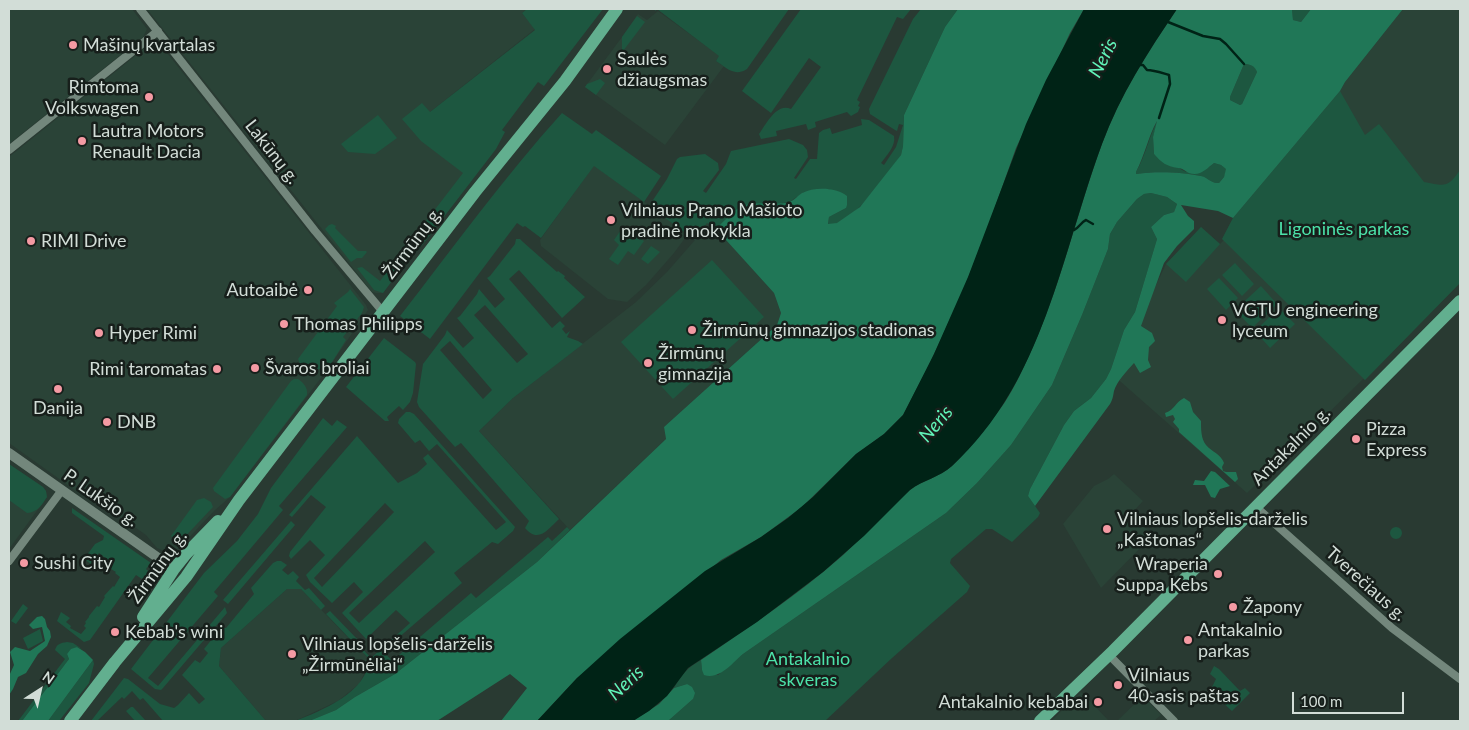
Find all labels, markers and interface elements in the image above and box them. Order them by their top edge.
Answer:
place label: Mašinų kvartalas [83,34,215,56]
water label: Neris [1084,35,1122,81]
marker: Mašinų kvartalas [67,39,79,51]
place label: Saulės džiaugsmas [617,48,707,90]
marker: Saulės džiaugsmas [601,63,613,75]
place label: Rimtoma Volkswagen [45,76,139,118]
marker: Rimtoma Volkswagen [143,91,155,103]
street label: Lakūnų g. [240,116,304,188]
place label: Lautra Motors Renault Dacia [92,120,204,162]
marker: Lautra Motors Renault Dacia [76,135,88,147]
place label: Vilniaus Prano Mašioto pradinė mokykla [621,199,803,242]
street label: Žirmūnų g. [379,203,447,283]
marker: Vilniaus Prano Mašioto pradinė mokykla [605,214,617,226]
park label: Ligoninės parkas [1279,218,1409,240]
place label: RIMI Drive [41,230,127,252]
marker: RIMI Drive [25,235,37,247]
place label: Autoaibė [227,279,298,301]
marker: Autoaibė [302,284,314,296]
place label: VGTU engineering lyceum [1232,299,1378,342]
place label: Thomas Philipps [294,313,423,335]
marker: VGTU engineering lyceum [1216,314,1228,326]
marker: Thomas Philipps [278,318,290,330]
place label: Žirmūnų gimnazijos stadionas [702,319,935,341]
place label: Hyper Rimi [109,322,197,344]
marker: Žirmūnų gimnazijos stadionas [686,324,698,336]
marker: Hyper Rimi [93,327,105,339]
place label: Žirmūnų gimnazija [658,342,731,384]
place label: Švaros broliai [265,357,369,379]
marker: Žirmūnų gimnazija [642,357,654,369]
place label: Rimi taromatas [89,358,207,380]
marker: Švaros broliai [249,362,261,374]
marker: Rimi taromatas [211,363,223,375]
marker: Danija [52,383,64,395]
place label: Danija [33,397,83,419]
water label: Neris [914,401,958,447]
street label: Antakalnio g. [1247,402,1335,490]
place label: DNB [117,411,156,433]
marker: DNB [101,416,113,428]
place label: Pizza Express [1366,418,1427,460]
marker: Pizza Express [1350,433,1362,445]
street label: P. Lukšio g. [59,464,143,532]
place label: Vilniaus lopšelis-darželis „Kaštonas“ [1117,508,1308,550]
marker: Vilniaus lopšelis-darželis „Kaštonas“ [1101,523,1113,535]
street label: Žirmūnų g. [124,526,192,608]
street label: Tverečiaus g. [1321,542,1411,626]
place label: Sushi City [34,552,112,574]
place label: Wraperia Suppa Kebs [1116,553,1208,596]
marker: Sushi City [18,557,30,569]
marker: Wraperia Suppa Kebs [1212,568,1224,580]
place label: Žapony [1243,596,1302,618]
marker: Žapony [1227,601,1239,613]
place label: Antakalnio parkas [1198,619,1282,662]
place label: Kebab's wini [125,621,223,643]
marker: Kebab's wini [109,626,121,638]
place label: Vilniaus lopšelis-darželis „Žirmūnėliai“ [302,633,493,676]
marker: Antakalnio parkas [1182,634,1194,646]
marker: Vilniaus lopšelis-darželis „Žirmūnėliai“ [286,648,298,660]
park label: Antakalnio skveras [766,648,850,691]
water label: Neris [603,661,649,705]
place label: Vilniaus 40-asis paštas [1128,664,1239,706]
north arrow [15,665,65,715]
text: N [40,667,58,687]
marker: Vilniaus 40-asis paštas [1112,679,1124,691]
scale bar [1294,682,1406,714]
place label: Antakalnio kebabai [939,691,1088,713]
text: 100 m [1300,692,1342,710]
marker: Antakalnio kebabai [1092,696,1104,708]

